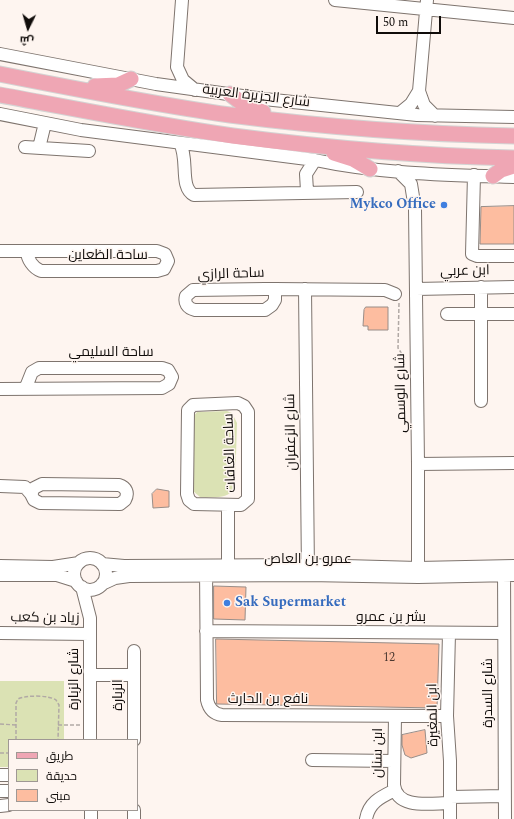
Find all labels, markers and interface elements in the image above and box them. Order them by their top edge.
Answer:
north arrow [8,8,48,48]
scale bar [378,8,443,34]
text: 50 m [383,13,408,32]
text: ش [19,31,35,50]
street label: شارع الجزيرة العربية [201,82,311,112]
place label: Mykco Office [350,197,436,213]
marker: Mykco Office [439,200,449,210]
street label: ساحة الظعاين [68,248,148,264]
street label: ابن عربي [440,263,490,281]
street label: ساحة الرازي [197,265,265,285]
street label: ساحة السليمي [69,345,153,361]
street label: شارع الوسمي [393,353,411,433]
street label: شارع الزعفران [283,393,301,471]
street label: ساحة الغافات [221,413,241,493]
street label: عمرو بن العاص [264,552,352,568]
place label: Sak Supermarket [235,595,346,611]
marker: Sak Supermarket [222,598,232,608]
street label: زياد بن كعب [10,610,80,628]
street label: بشر بن عمرو [356,610,426,626]
street label: شارع الزبارة [67,648,83,710]
house number: 12 [383,652,395,666]
street label: شارع السدرة [481,658,497,728]
street label: الزبارة [111,679,127,711]
street label: ابن المغيرة [425,683,443,747]
street label: نافع بن الحارث [228,692,308,708]
street label: ابن سنان [370,728,388,778]
legend [8,739,138,811]
text: طريق [46,747,73,766]
text: حديقة [46,767,77,786]
text: مبنى [46,787,71,806]

